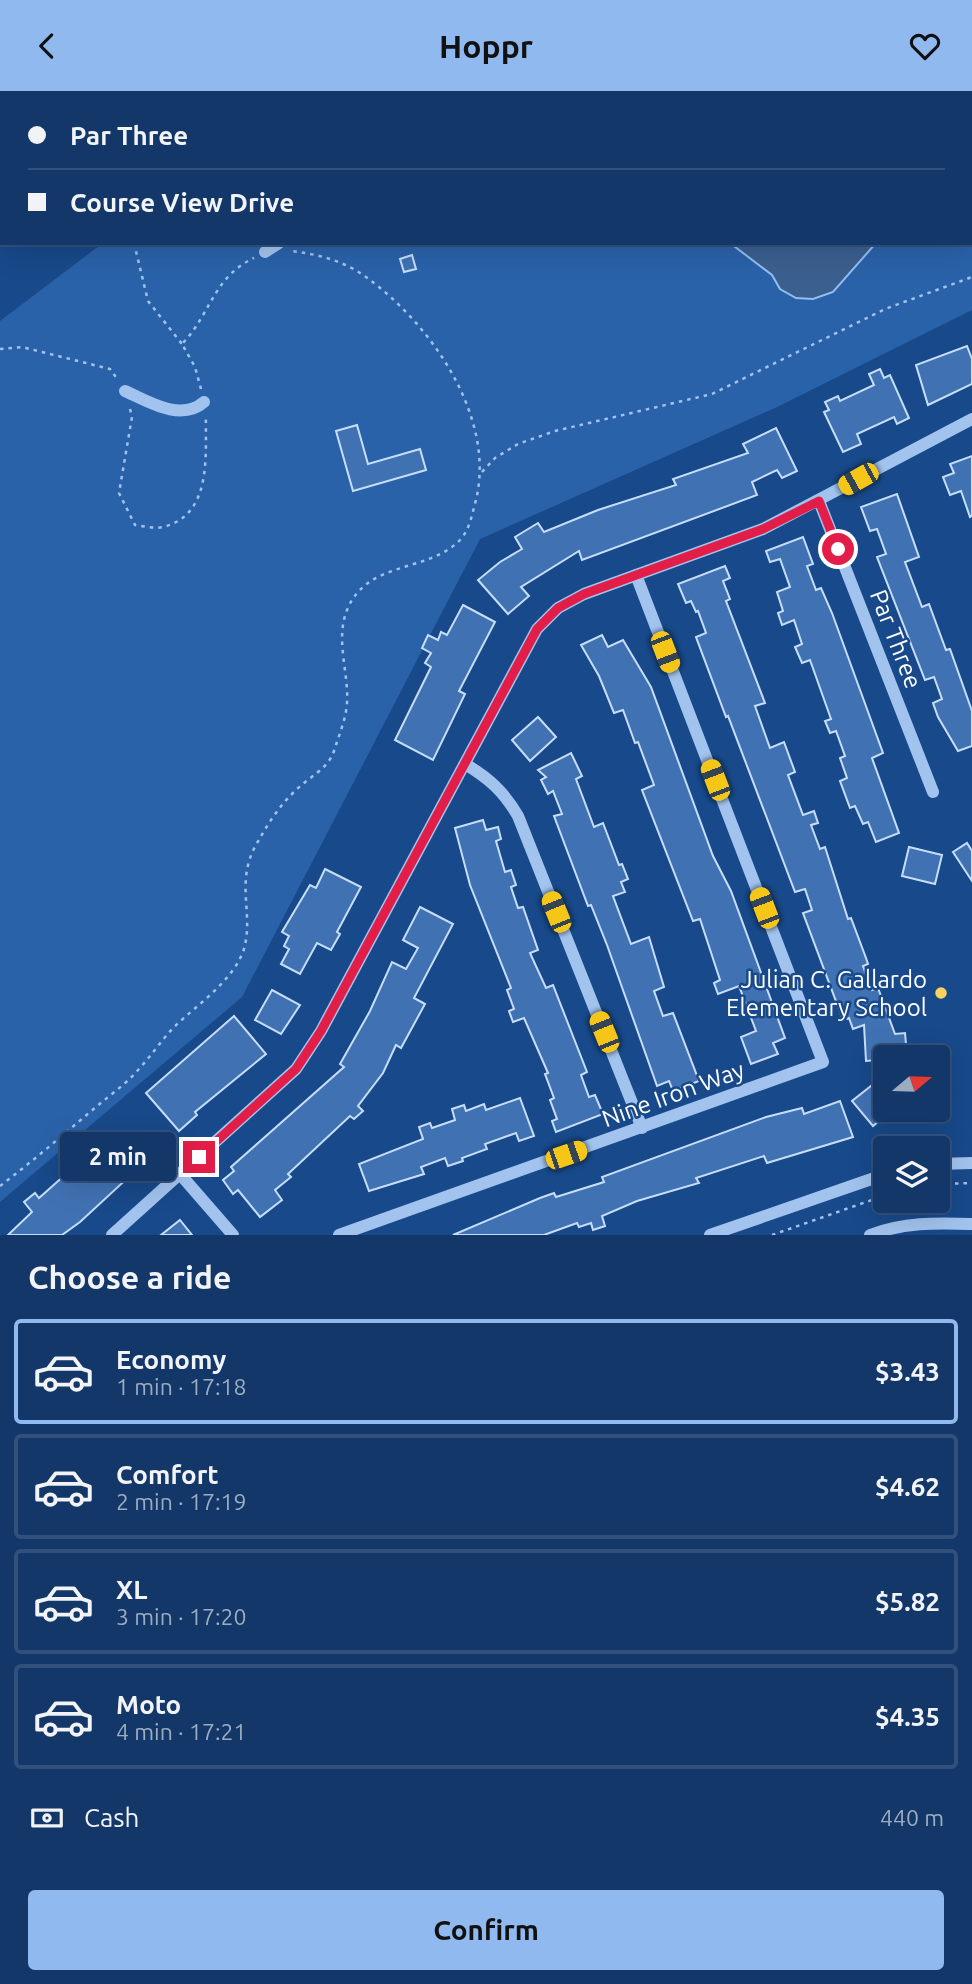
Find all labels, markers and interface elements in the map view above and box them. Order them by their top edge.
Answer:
icon: back [28,27,66,65]
icon: heart [906,27,944,65]
text: Hoppr [439,28,533,64]
text: Par Three [70,121,188,150]
text: Course View Drive [70,188,294,217]
car [835,460,882,498]
route start [822,533,854,565]
street label: Par Three [865,586,927,692]
car [648,629,683,675]
car [698,757,733,803]
car [747,885,782,931]
car [539,889,574,935]
place label: Julian C. Gallardo Elementary School [726,966,927,1021]
marker: Julian C. Gallardo Elementary School [933,985,949,1001]
car [587,1009,622,1055]
north arrow [873,1045,950,1122]
map controls [873,1045,950,1213]
street label: Nine Iron Way [598,1056,748,1132]
callout: 2 min [59,1133,174,1181]
button: layers [873,1136,950,1213]
car [543,1138,590,1172]
route end [183,1141,215,1173]
text: 2 min [89,1144,147,1169]
text: Choose a ride [28,1259,231,1295]
icon: car [32,1340,95,1403]
text: Economy [116,1345,226,1374]
text: $3.43 [875,1357,940,1386]
text: 1 min · 17:18 [116,1374,247,1399]
icon: car [32,1455,95,1518]
text: Comfort [116,1460,219,1489]
text: $4.62 [875,1472,940,1501]
text: 2 min · 17:19 [116,1489,247,1514]
icon: car [32,1570,95,1633]
text: XL [116,1575,147,1604]
text: $5.82 [875,1587,940,1616]
text: 3 min · 17:20 [116,1604,247,1629]
icon: car [32,1685,95,1748]
text: Moto [116,1690,181,1719]
text: $4.35 [875,1702,940,1731]
text: 4 min · 17:21 [116,1719,247,1744]
icon: cash [28,1799,66,1837]
text: Cash [84,1803,139,1832]
text: 440 m [880,1805,944,1830]
button: Confirm [28,1890,944,1970]

